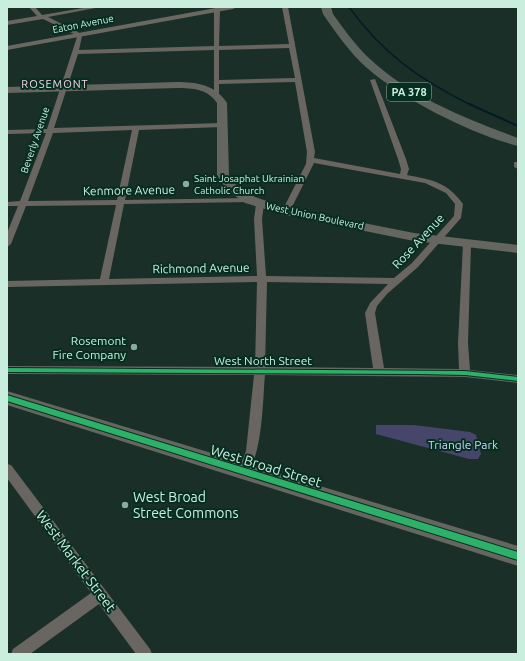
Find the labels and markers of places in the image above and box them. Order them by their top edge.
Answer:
place label: Saint Josaphat Ukrainian Catholic Church [194,173,304,196]
marker: Saint Josaphat Ukrainian Catholic Church [181,179,191,189]
place label: Rosemont Fire Company [52,334,126,361]
marker: Rosemont Fire Company [129,342,139,352]
place label: West Broad Street Commons [133,489,238,521]
marker: West Broad Street Commons [120,500,130,510]

